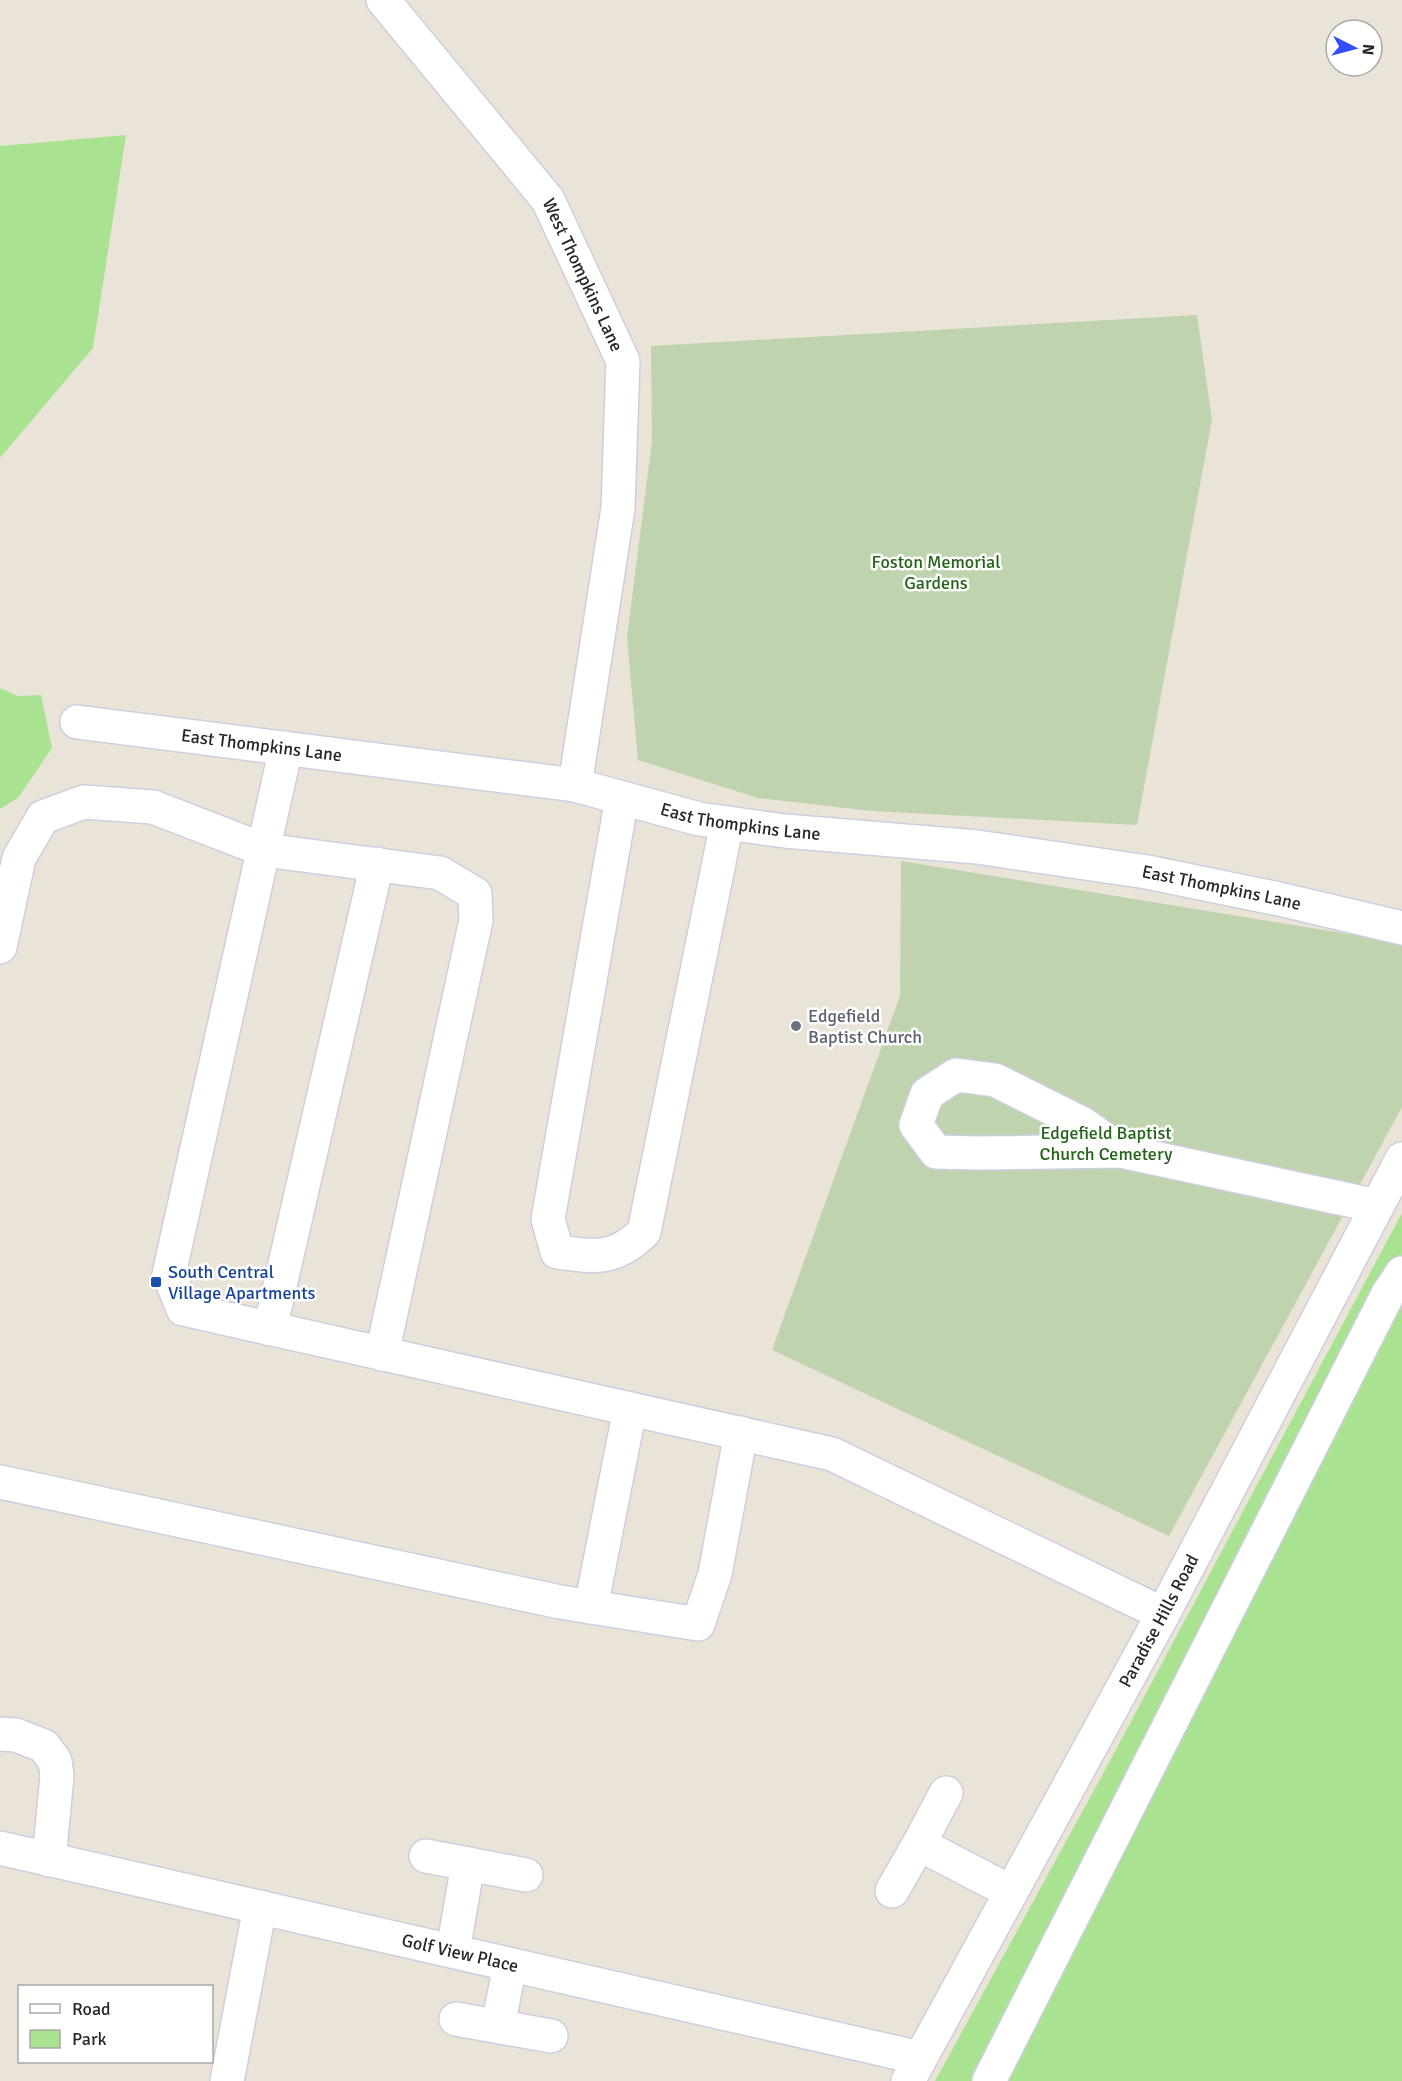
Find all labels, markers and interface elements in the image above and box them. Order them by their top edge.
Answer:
north arrow [1324,18,1384,78]
text: N [1357,43,1378,56]
street label: West Thompkins Lane [538,195,628,355]
park label: Foston Memorial Gardens [872,551,1000,594]
street label: East Thompkins Lane [180,724,343,766]
street label: East Thompkins Lane [658,798,821,845]
street label: East Thompkins Lane [1140,860,1303,915]
place label: Edgefield Baptist Church [808,1005,922,1048]
marker: Edgefield Baptist Church [789,1019,803,1033]
park label: Edgefield Baptist Church Cemetery [1040,1122,1173,1165]
place label: South Central Village Apartments [168,1261,316,1304]
marker: South Central Village Apartments [149,1275,163,1289]
street label: Paradise Hills Road [1114,1551,1203,1691]
street label: Golf View Place [400,1929,521,1977]
legend [18,1985,213,2063]
text: Road [72,1998,111,2020]
text: Park [72,2028,107,2050]

